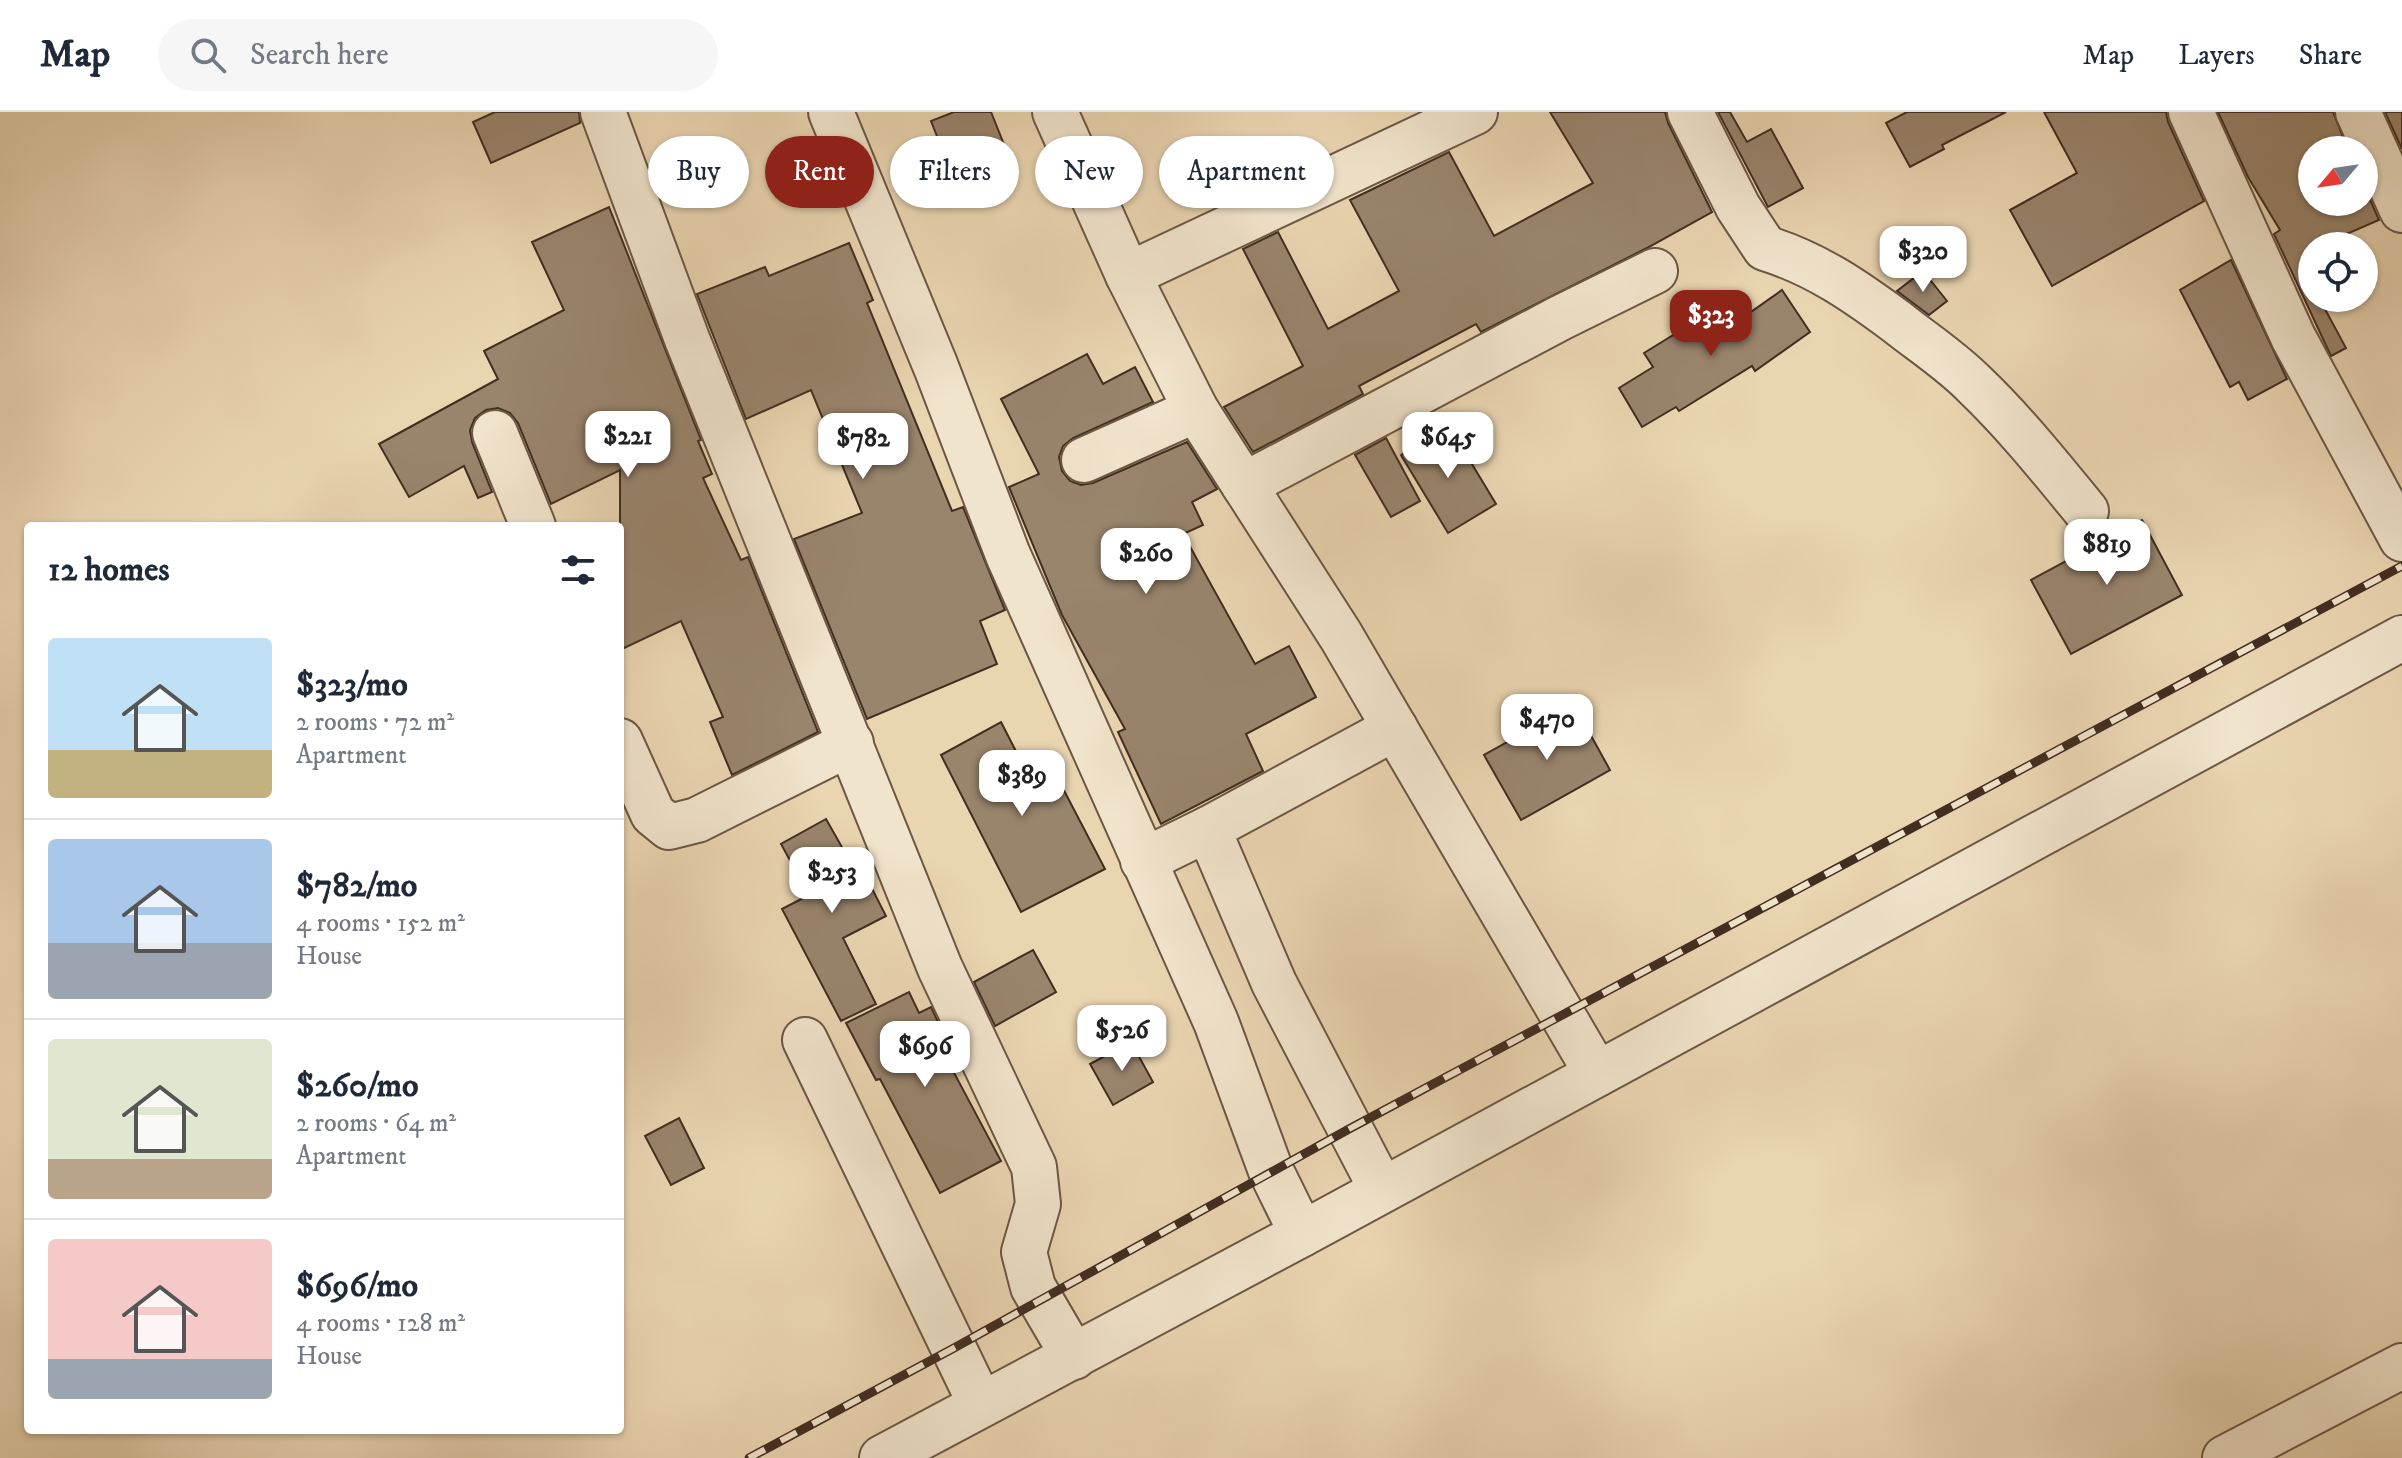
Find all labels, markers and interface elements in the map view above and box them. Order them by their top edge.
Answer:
search box [158,19,718,91]
text: Map [40,31,110,79]
icon: search [186,33,230,77]
text: Search here [250,37,389,74]
text: Map [2083,38,2134,73]
text: Layers [2178,38,2255,73]
text: Share [2299,38,2362,73]
chip: Buy [648,136,749,208]
chip: Rent [765,136,874,208]
chip: Filters [890,136,1019,208]
chip: New [1035,136,1143,208]
chip: Apartment [1159,136,1334,208]
north arrow [2298,136,2378,216]
map controls [2298,136,2378,312]
pin: $320 [1876,226,1970,294]
button: locate [2298,232,2378,312]
text: $320 [1898,235,1948,268]
pin: $323 [1664,290,1758,358]
text: $323 [1688,299,1734,332]
pin: $221 [581,411,675,479]
pin: $645 [1401,412,1495,480]
pin: $782 [816,413,910,481]
text: $221 [603,420,653,453]
text: $645 [1420,421,1476,454]
text: $782 [836,422,890,455]
pin: $819 [2060,519,2154,587]
pin: $260 [1099,528,1193,596]
text: $819 [2082,528,2132,561]
text: $260 [1119,537,1173,570]
icon: filters [556,548,600,592]
text: 12 homes [48,549,170,591]
text: $323/mo [296,664,408,706]
icon: home [112,670,208,766]
pin: $470 [1500,694,1594,762]
text: $470 [1519,703,1575,736]
text: 2 rooms · 72 m² [296,706,454,739]
text: Apartment [296,739,407,772]
pin: $389 [975,750,1069,818]
text: $389 [997,759,1047,792]
pin: $253 [785,847,879,915]
text: $253 [807,856,857,889]
text: $782/mo [296,865,417,907]
icon: home [112,871,208,967]
text: 4 rooms · 152 m² [296,907,465,940]
text: House [296,940,362,973]
pin: $526 [1075,1005,1169,1073]
text: $526 [1095,1014,1149,1047]
pin: $696 [878,1021,972,1089]
text: $696 [898,1030,952,1063]
text: $260/mo [296,1065,418,1107]
icon: home [112,1071,208,1167]
text: 2 rooms · 64 m² [296,1107,456,1140]
text: Apartment [296,1140,407,1173]
text: $696/mo [296,1265,418,1307]
icon: home [112,1271,208,1367]
text: 4 rooms · 128 m² [296,1307,465,1340]
text: House [296,1340,362,1373]

